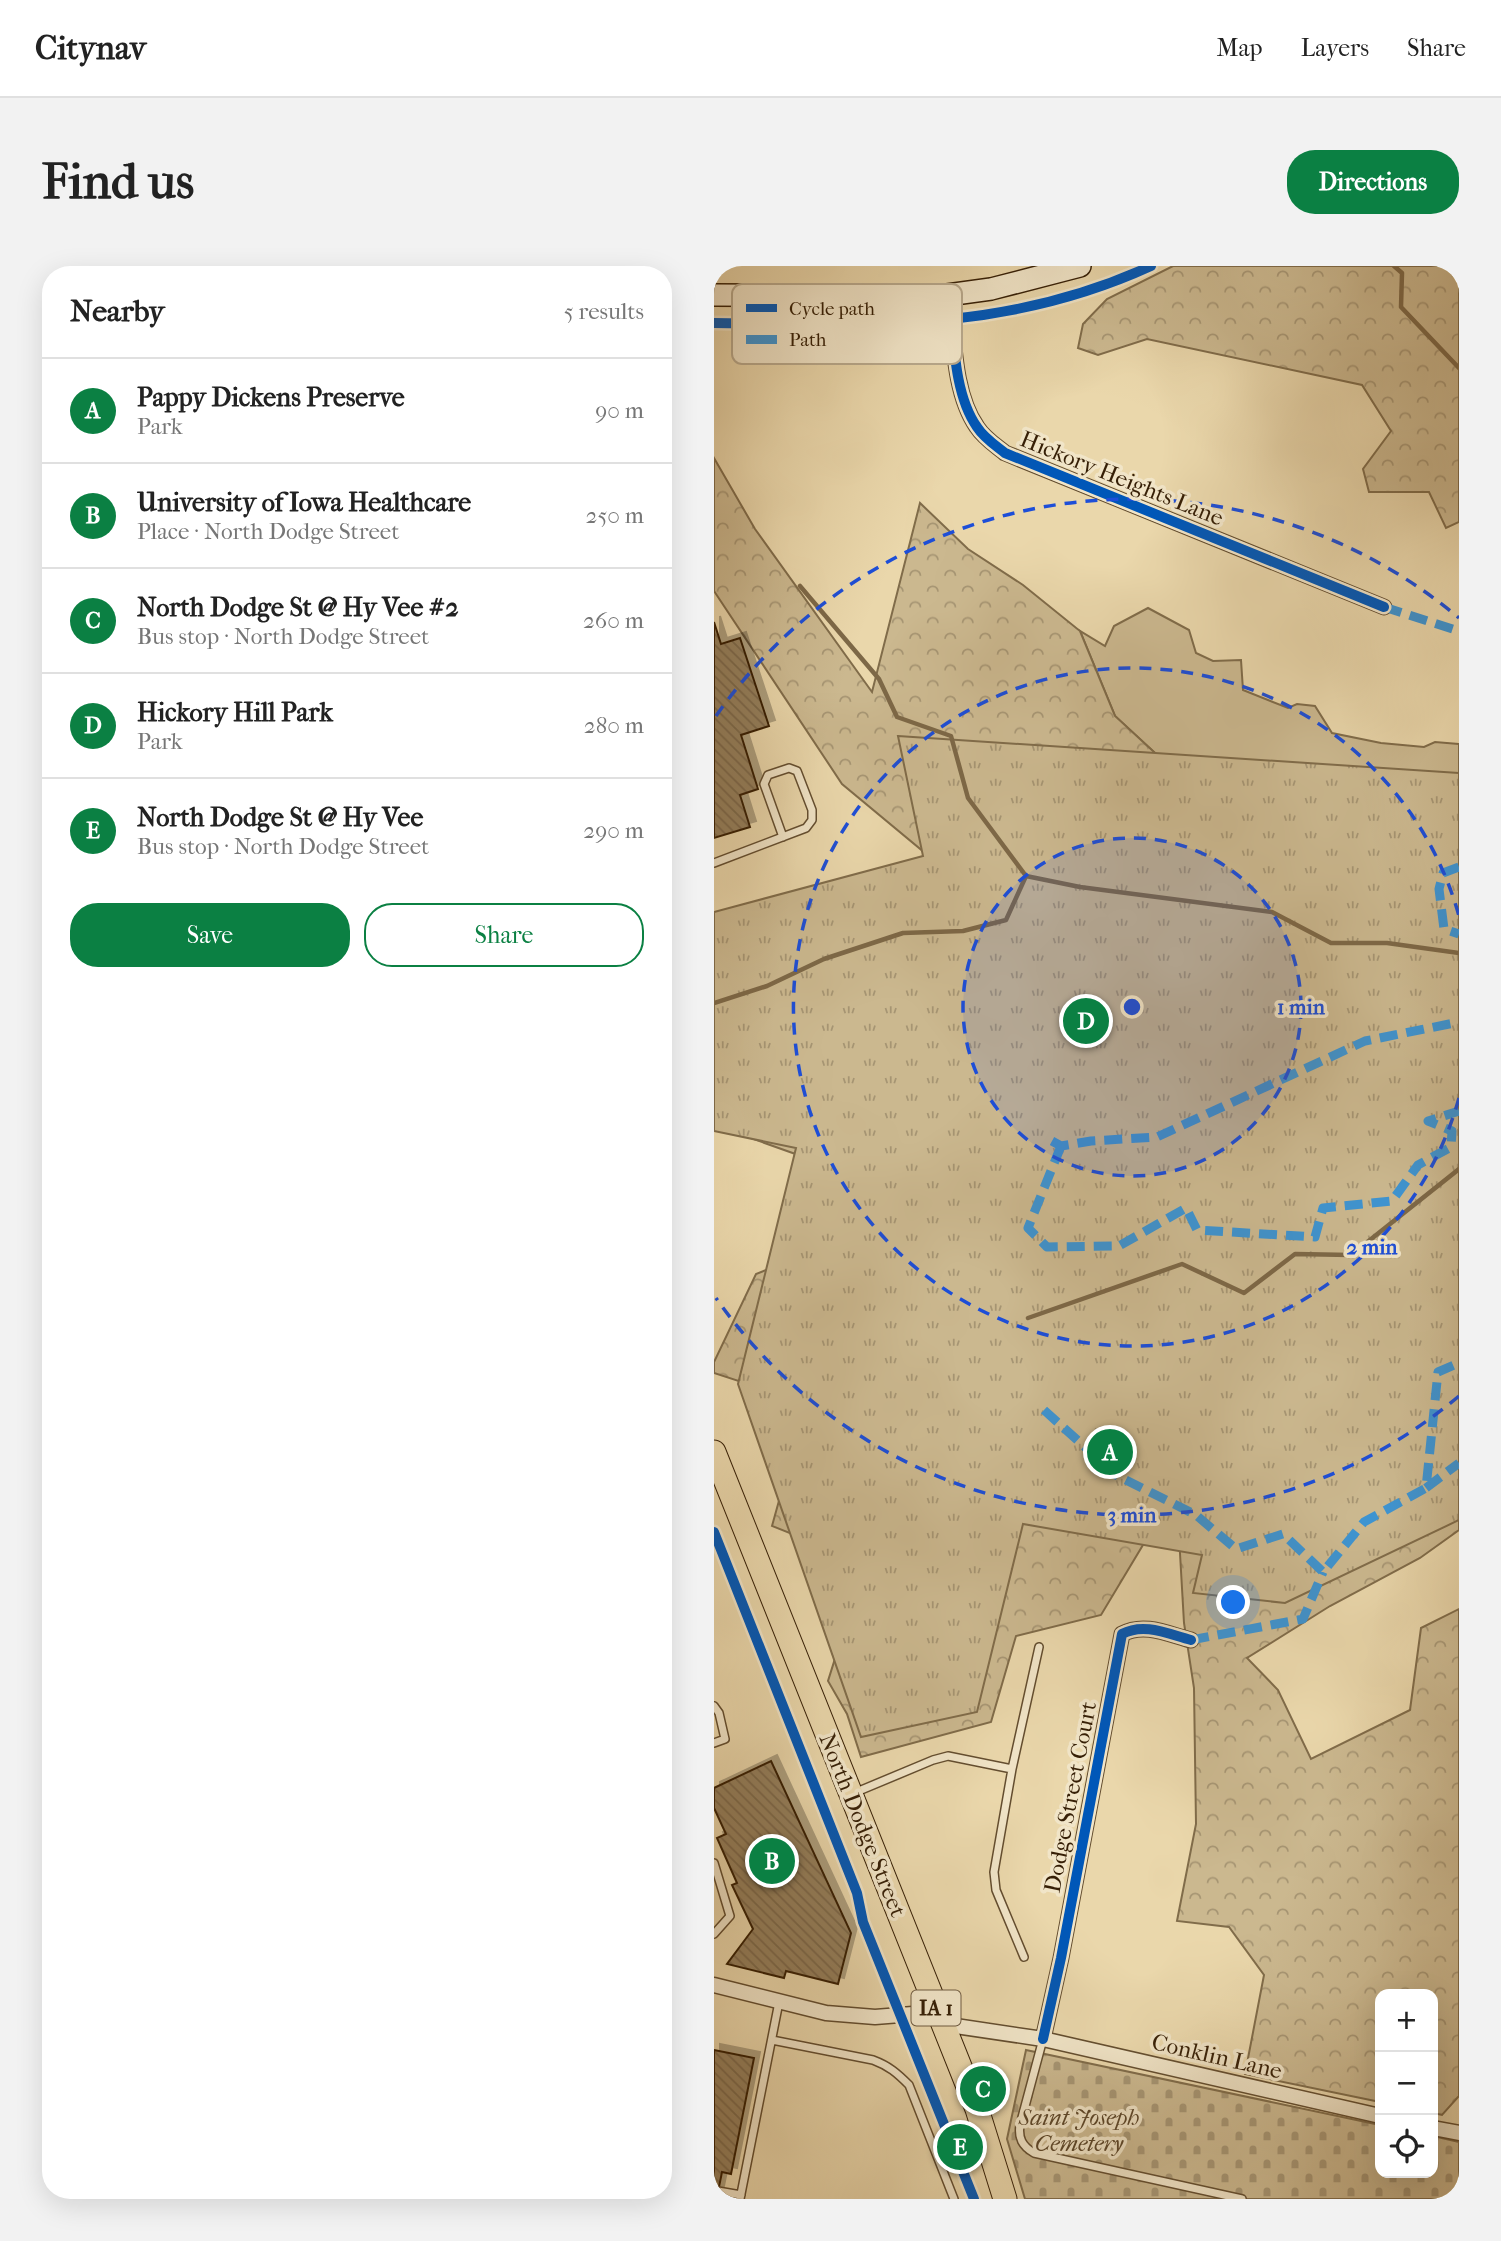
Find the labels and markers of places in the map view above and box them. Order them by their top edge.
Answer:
pin: D [1063,995,1109,1047]
centre of rings [1120,995,1144,1019]
pin: A [1087,1426,1133,1478]
pin: B [749,1835,795,1887]
pin: C [960,2063,1006,2115]
pin: E [937,2121,983,2173]

